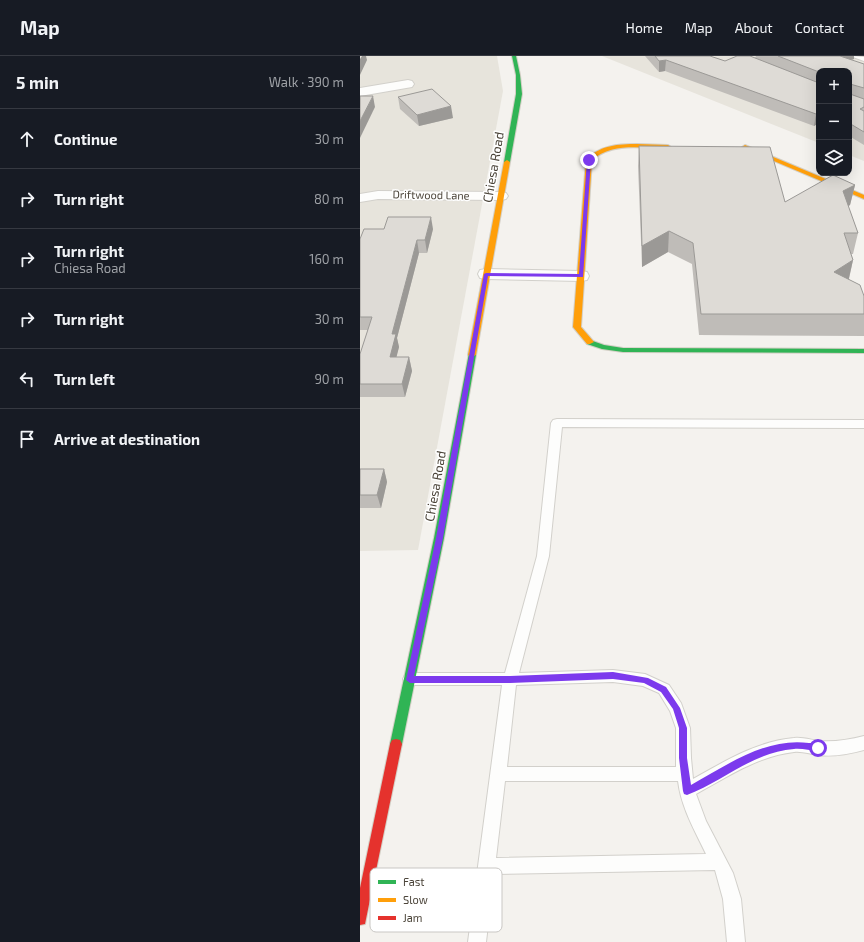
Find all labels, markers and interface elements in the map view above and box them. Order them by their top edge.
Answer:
text: Map [20,16,60,39]
text: Home [626,19,663,36]
text: Map [685,19,713,36]
text: About [735,19,773,36]
text: Contact [795,19,844,36]
map controls [816,68,852,176]
button: + [816,68,852,104]
text: 5 min [16,72,59,92]
text: Walk · 390 m [269,74,344,90]
button: − [816,104,852,140]
icon: ahead [16,128,38,150]
text: Continue [54,130,117,148]
street label: Chiesa Road [479,130,507,204]
text: 30 m [315,131,344,147]
button: layers [816,140,852,176]
route end [580,151,598,169]
street label: Driftwood Lane [392,187,470,202]
icon: right [16,188,38,210]
text: Turn right [54,190,124,208]
text: 80 m [314,191,344,207]
text: Turn right [54,242,124,260]
icon: right [16,248,38,270]
text: 160 m [309,251,344,267]
text: Chiesa Road [54,260,126,276]
icon: right [16,308,38,330]
text: Turn right [54,310,124,328]
text: 30 m [315,311,344,327]
icon: left [16,368,38,390]
text: Turn left [54,370,115,388]
text: 90 m [314,371,344,387]
icon: arrive [16,428,38,450]
text: Arrive at destination [54,430,200,448]
street label: Chiesa Road [421,449,449,523]
route start [809,739,827,757]
legend [370,868,502,932]
text: Fast [403,875,425,888]
text: Slow [403,893,428,906]
text: Jam [403,911,422,924]

